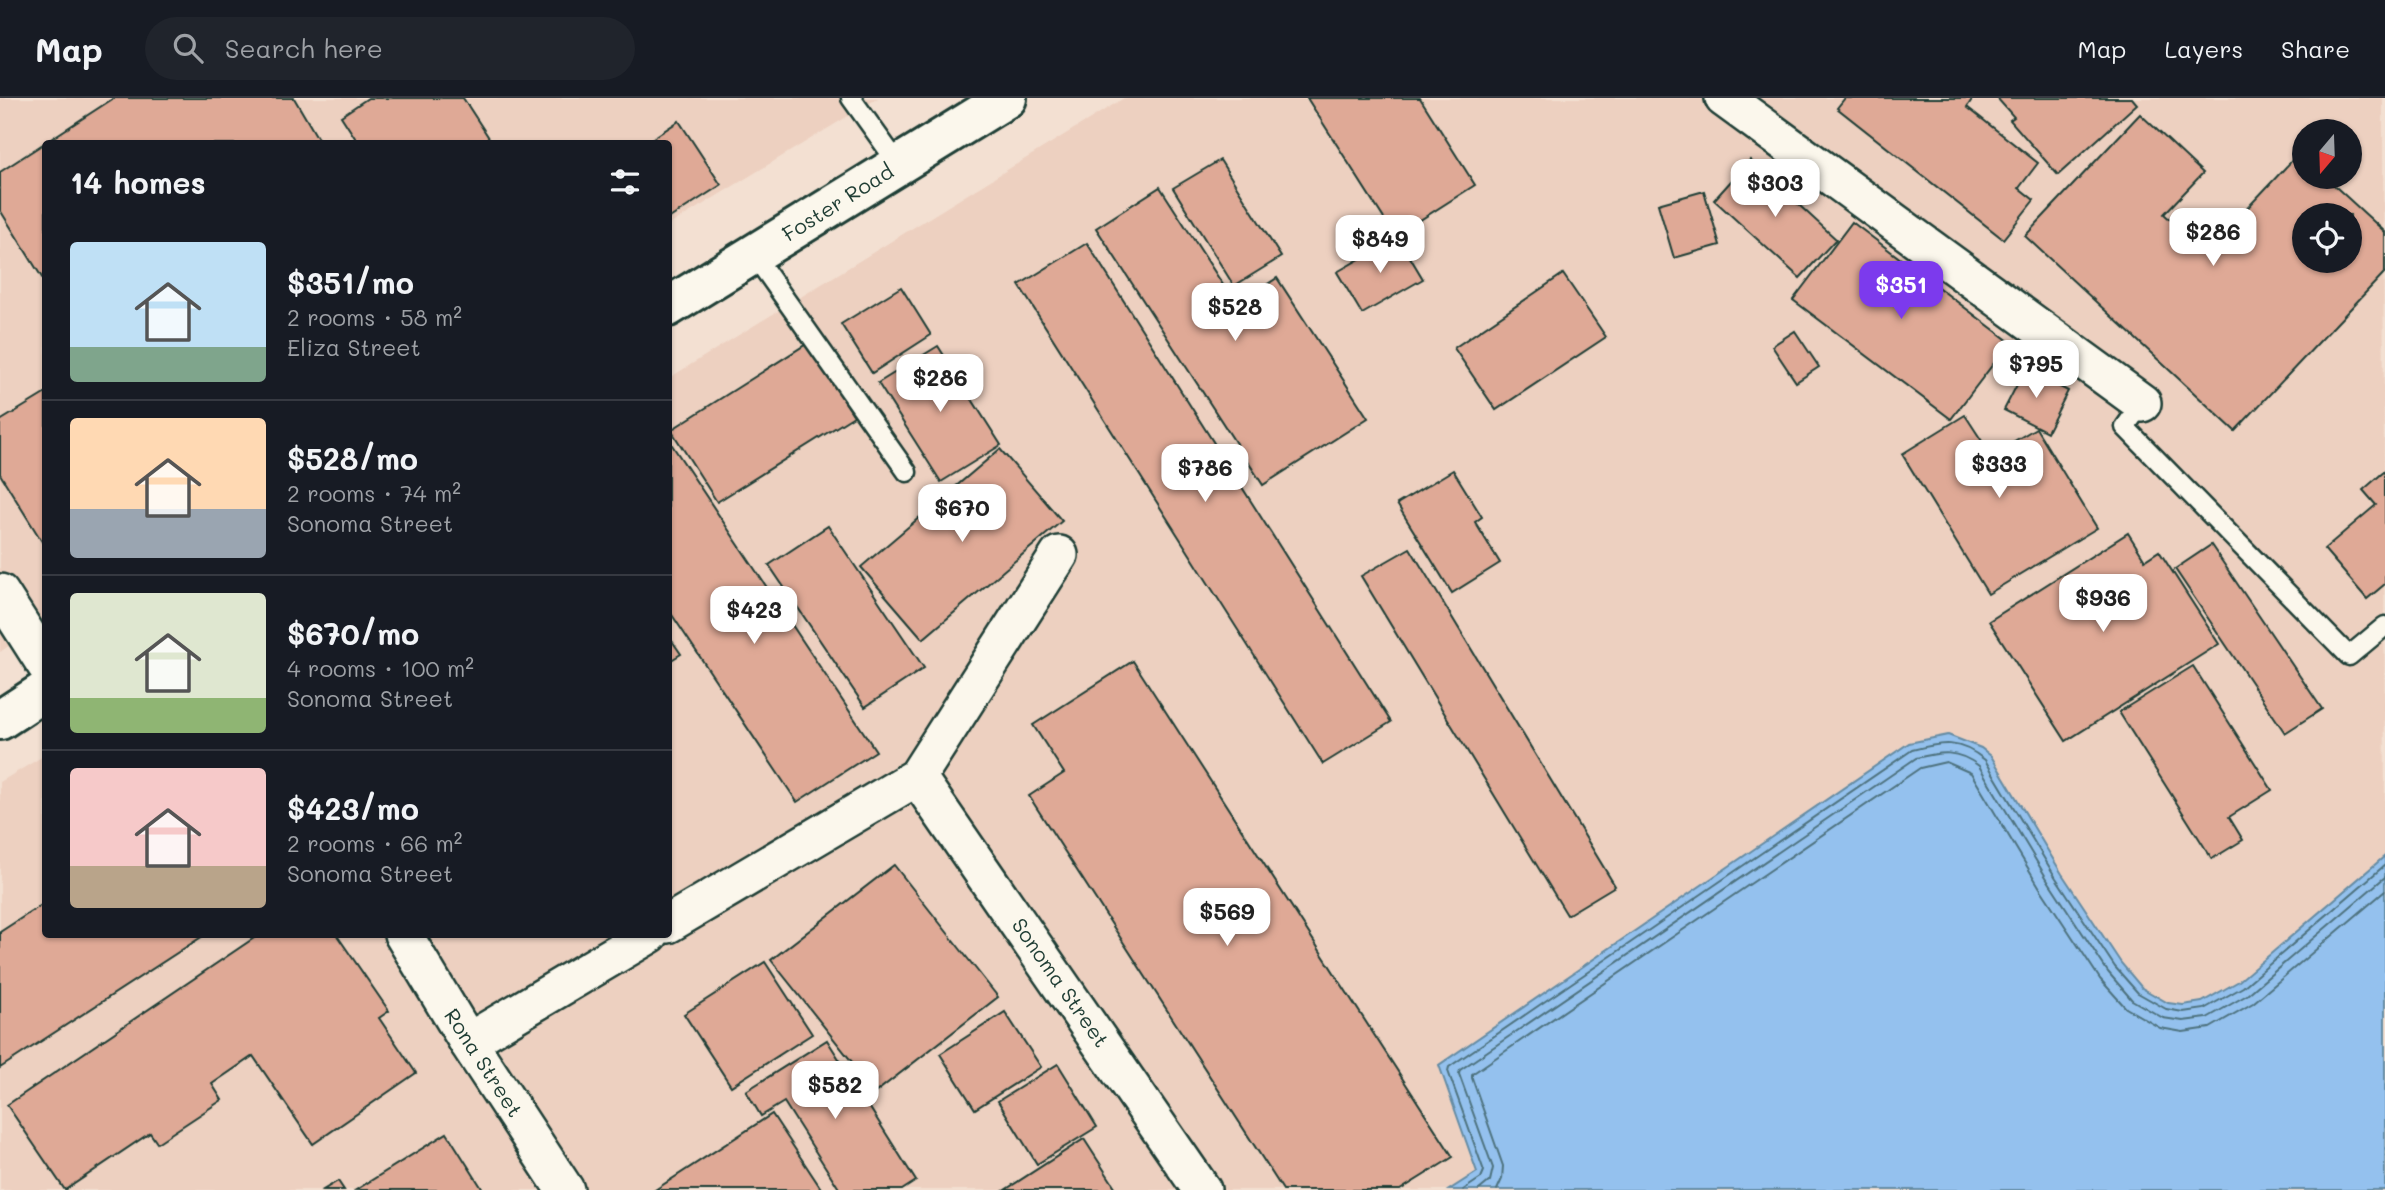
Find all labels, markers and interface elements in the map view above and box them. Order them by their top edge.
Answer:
search box [145,17,635,80]
text: Map [35,27,103,70]
icon: search [169,29,207,67]
text: Search here [225,31,383,65]
text: Map [2078,33,2126,64]
text: Layers [2164,33,2243,64]
text: Share [2281,33,2350,64]
north arrow [2292,119,2362,189]
map controls [2292,119,2362,273]
street label: Foster Road [777,157,898,247]
pin: $303 [1734,159,1816,219]
text: 14 homes [70,162,206,202]
icon: filters [606,163,644,201]
text: $303 [1747,167,1803,197]
button: locate [2292,203,2362,273]
pin: $286 [2172,208,2254,268]
pin: $849 [1339,216,1421,275]
text: $286 [2185,216,2241,246]
text: $849 [1352,223,1408,253]
text: $351/mo [287,262,414,302]
pin: $351 [1860,262,1942,321]
text: $351 [1875,269,1927,299]
icon: home [126,270,210,354]
pin: $528 [1194,284,1276,343]
text: $528 [1208,291,1262,321]
text: 2 rooms · 58 m² [287,302,462,332]
text: Eliza Street [287,332,421,362]
pin: $795 [1995,341,2077,400]
text: $795 [2009,348,2063,378]
pin: $286 [899,354,981,414]
text: $286 [912,362,968,392]
text: $528/mo [287,438,418,478]
pin: $333 [1958,440,2040,500]
pin: $786 [1164,444,1246,504]
icon: home [126,446,210,530]
text: $333 [1971,448,2027,478]
text: $786 [1177,452,1233,482]
text: 2 rooms · 74 m² [287,478,461,508]
pin: $670 [921,484,1003,544]
text: $670 [934,492,990,522]
text: Sonoma Street [287,508,453,538]
pin: $936 [2062,574,2144,634]
text: $936 [2075,582,2131,612]
pin: $423 [713,587,795,646]
text: $423 [726,594,782,624]
text: $670/mo [287,613,419,653]
icon: home [126,621,210,705]
text: 4 rooms · 100 m² [287,653,474,683]
text: Sonoma Street [287,683,453,713]
text: $423/mo [287,788,419,828]
icon: home [126,796,210,880]
text: 2 rooms · 66 m² [287,828,462,858]
text: Sonoma Street [287,858,453,888]
pin: $569 [1186,888,1268,948]
text: $569 [1199,896,1255,926]
street label: Sonoma Street [1007,912,1116,1052]
street label: Rona Street [439,1003,529,1122]
pin: $582 [794,1062,876,1121]
text: $582 [808,1069,862,1099]

